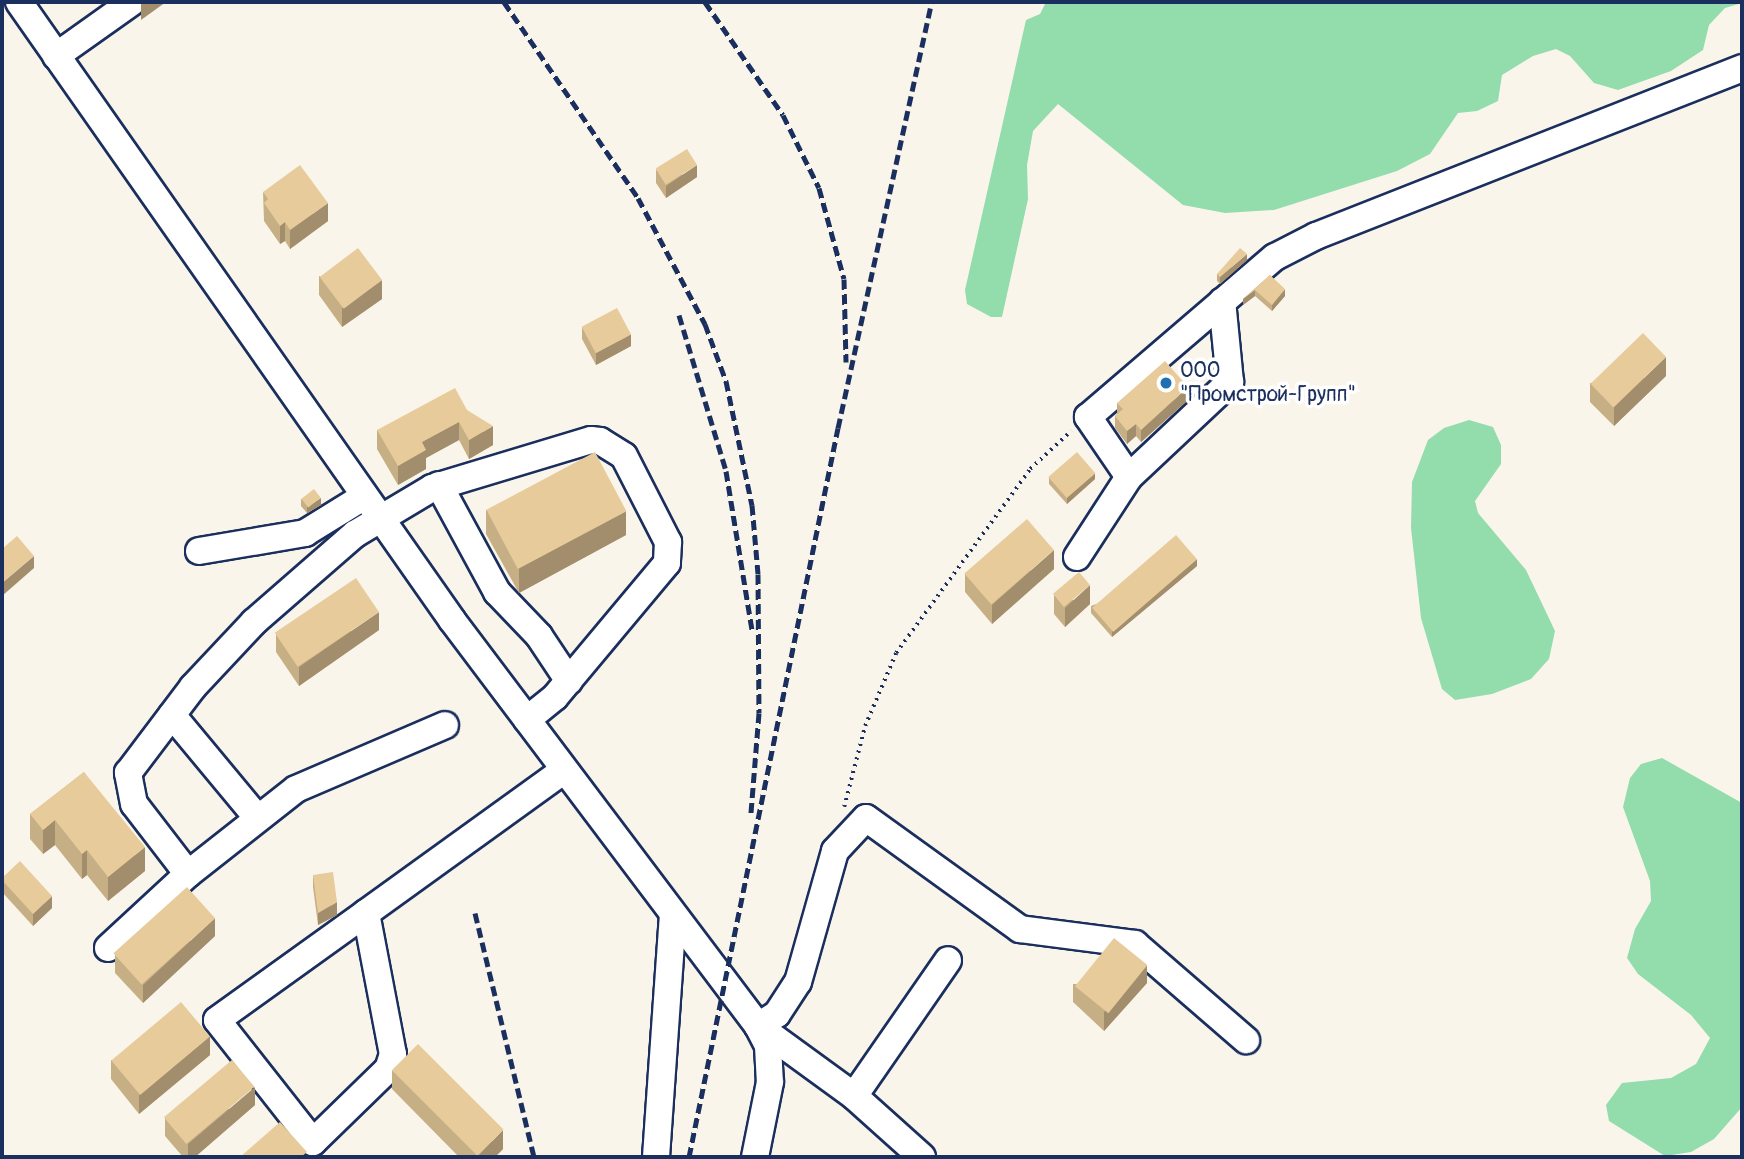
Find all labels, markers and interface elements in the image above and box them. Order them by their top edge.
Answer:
place label: ООО "Промстрой-Групп" [1180,358,1356,408]
marker: ООО "Промстрой-Групп" [1158,375,1174,391]

